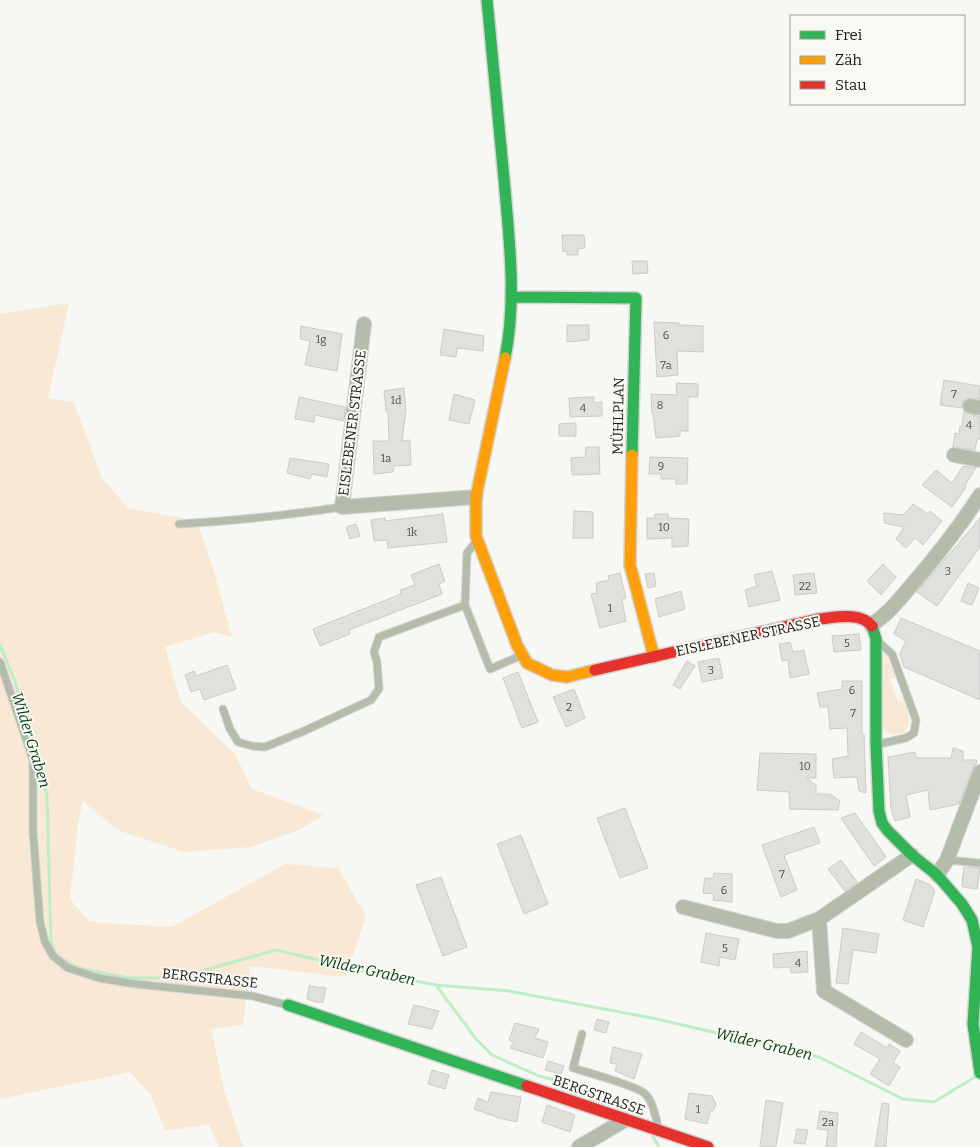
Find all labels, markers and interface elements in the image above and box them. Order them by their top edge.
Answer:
legend [790,15,965,105]
text: Frei [835,26,863,44]
text: Zäh [835,51,862,69]
text: Stau [835,76,867,94]
house number: 6 [663,329,669,342]
house number: 1g [316,333,326,346]
street label: EISLEBENER STRASSE [335,349,370,497]
house number: 7a [660,359,672,372]
street label: MÜHLPLAN [609,377,628,455]
house number: 7 [951,388,957,401]
house number: 1d [391,394,402,407]
house number: 8 [657,399,663,412]
house number: 4 [580,402,587,415]
house number: 4 [966,419,973,432]
house number: 1a [381,452,391,465]
house number: 9 [658,460,664,473]
house number: 10 [658,521,670,534]
house number: 1k [407,526,418,539]
house number: 3 [945,565,951,578]
house number: 22 [799,580,811,593]
house number: 1 [608,602,613,615]
street label: EISLEBENER STRASSE [675,613,822,660]
house number: 5 [844,637,850,650]
house number: 3 [708,664,714,677]
house number: 6 [849,684,855,697]
water label: Wilder Graben [8,690,54,790]
house number: 2 [566,701,572,714]
house number: 7 [850,707,856,720]
house number: 10 [799,760,811,773]
house number: 7 [779,868,785,881]
house number: 6 [721,884,727,897]
house number: 5 [722,942,728,955]
water label: Wilder Graben [317,951,417,989]
house number: 4 [795,957,802,970]
street label: BERGSTRASSE [161,965,259,992]
water label: Wilder Graben [714,1024,814,1064]
street label: BERGSTRASSE [551,1072,647,1119]
house number: 1 [696,1103,701,1116]
house number: 2a [822,1116,834,1129]

